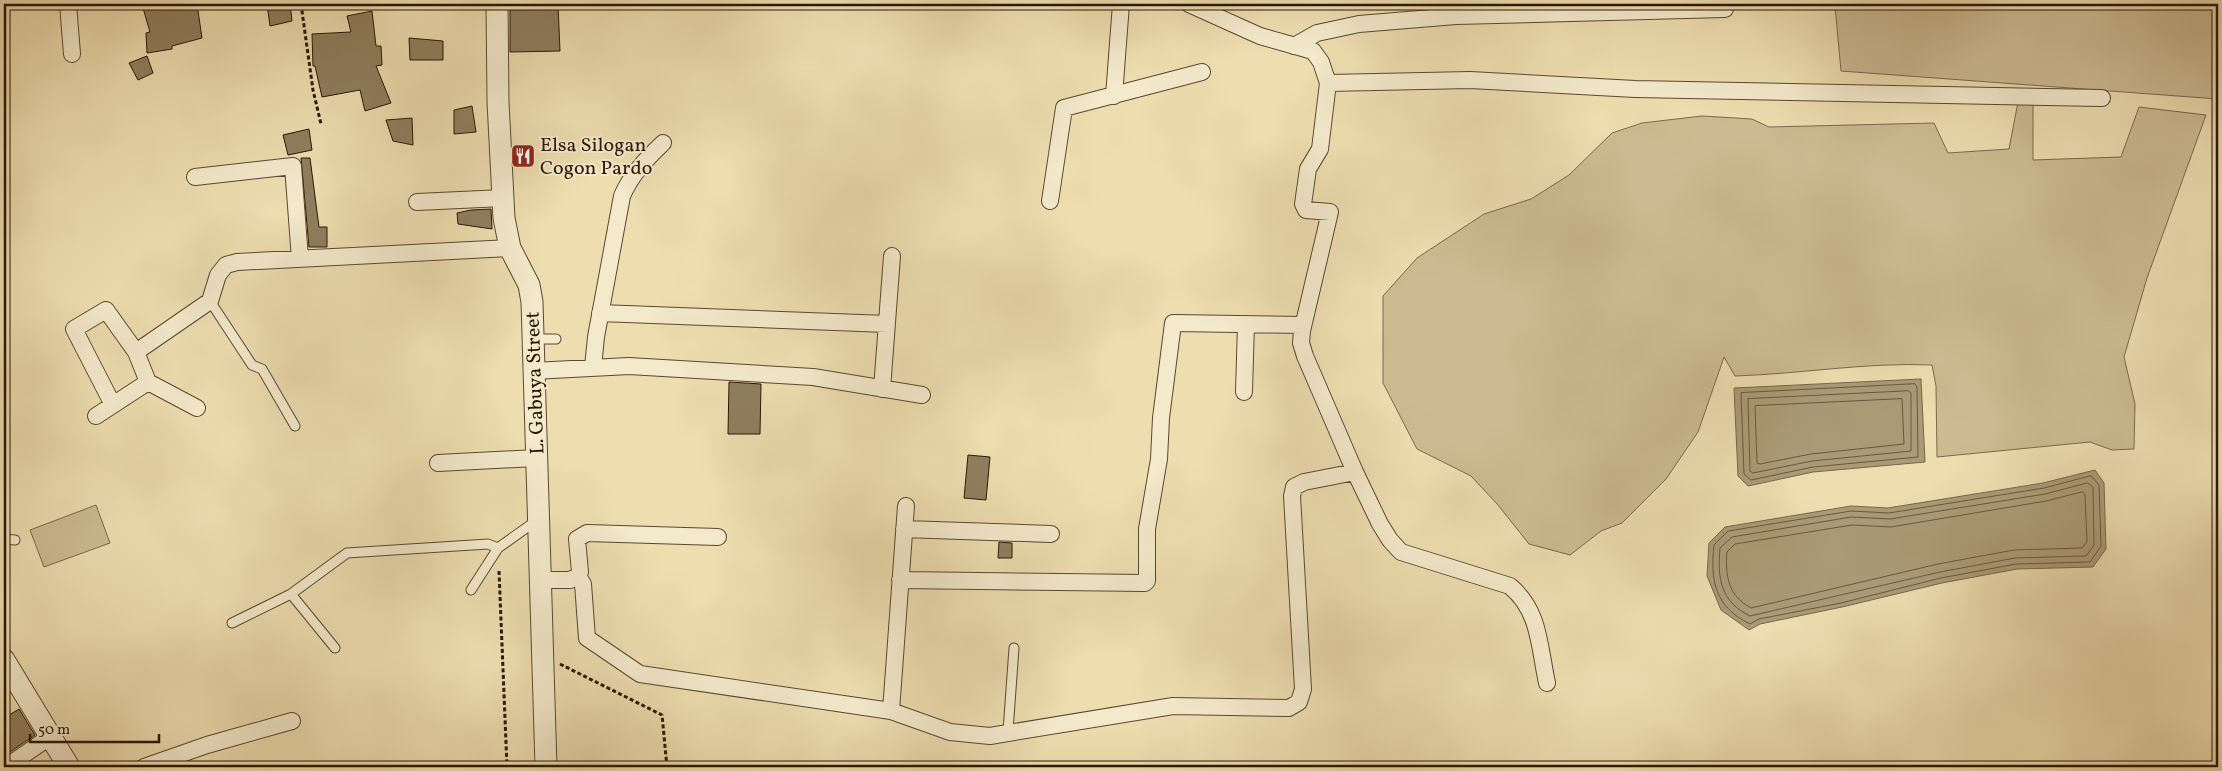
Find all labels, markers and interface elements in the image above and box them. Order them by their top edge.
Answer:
place label: Elsa Silogan Cogon Pardo [540,132,652,183]
restaurant icon: Elsa Silogan Cogon Pardo [510,143,536,169]
street label: L. Gabuya Street [520,311,552,455]
scale bar [30,711,159,743]
text: 50 m [38,720,70,741]

